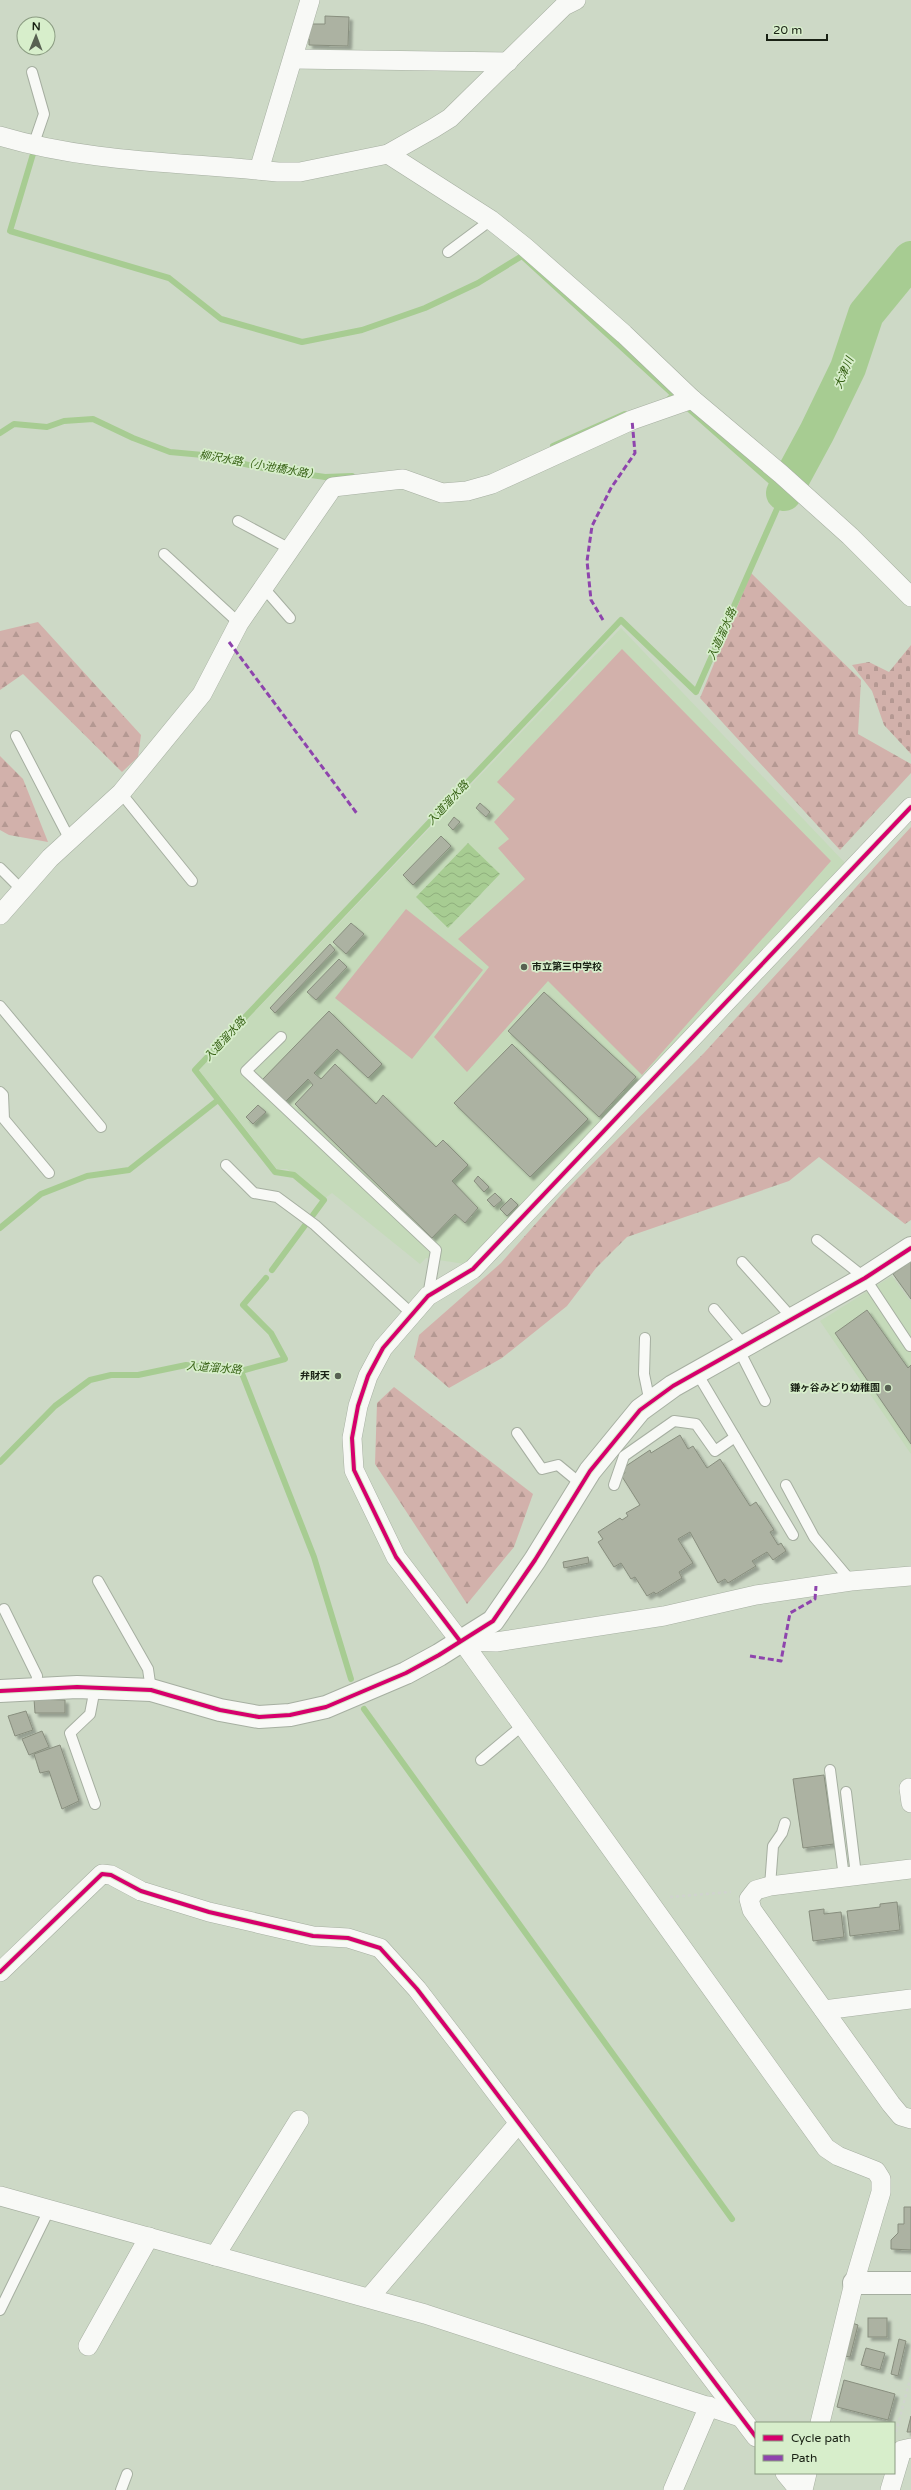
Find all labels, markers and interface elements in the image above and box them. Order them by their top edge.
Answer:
north arrow [16,16,56,56]
scale bar [767,16,827,42]
text: N [32,20,41,33]
text: 20 m [773,23,802,37]
water label: 大津川 [832,354,857,391]
water label: 柳沢水路（小池橋水路） [198,448,320,482]
water label: 入道溜水路 [705,605,740,662]
water label: 入道溜水路 [424,778,472,828]
place label: 市立第三中学校 [532,961,602,973]
marker: 市立第三中学校 [519,962,529,972]
water label: 入道溜水路 [201,1014,249,1064]
water label: 入道溜水路 [186,1360,243,1376]
place label: 弁財天 [300,1370,330,1382]
marker: 弁財天 [333,1371,343,1381]
place label: 鎌ヶ谷みどり幼稚園 [790,1382,880,1394]
marker: 鎌ヶ谷みどり幼稚園 [883,1383,893,1393]
legend [755,2422,895,2474]
text: Cycle path [791,2431,850,2445]
text: Path [791,2451,817,2465]

